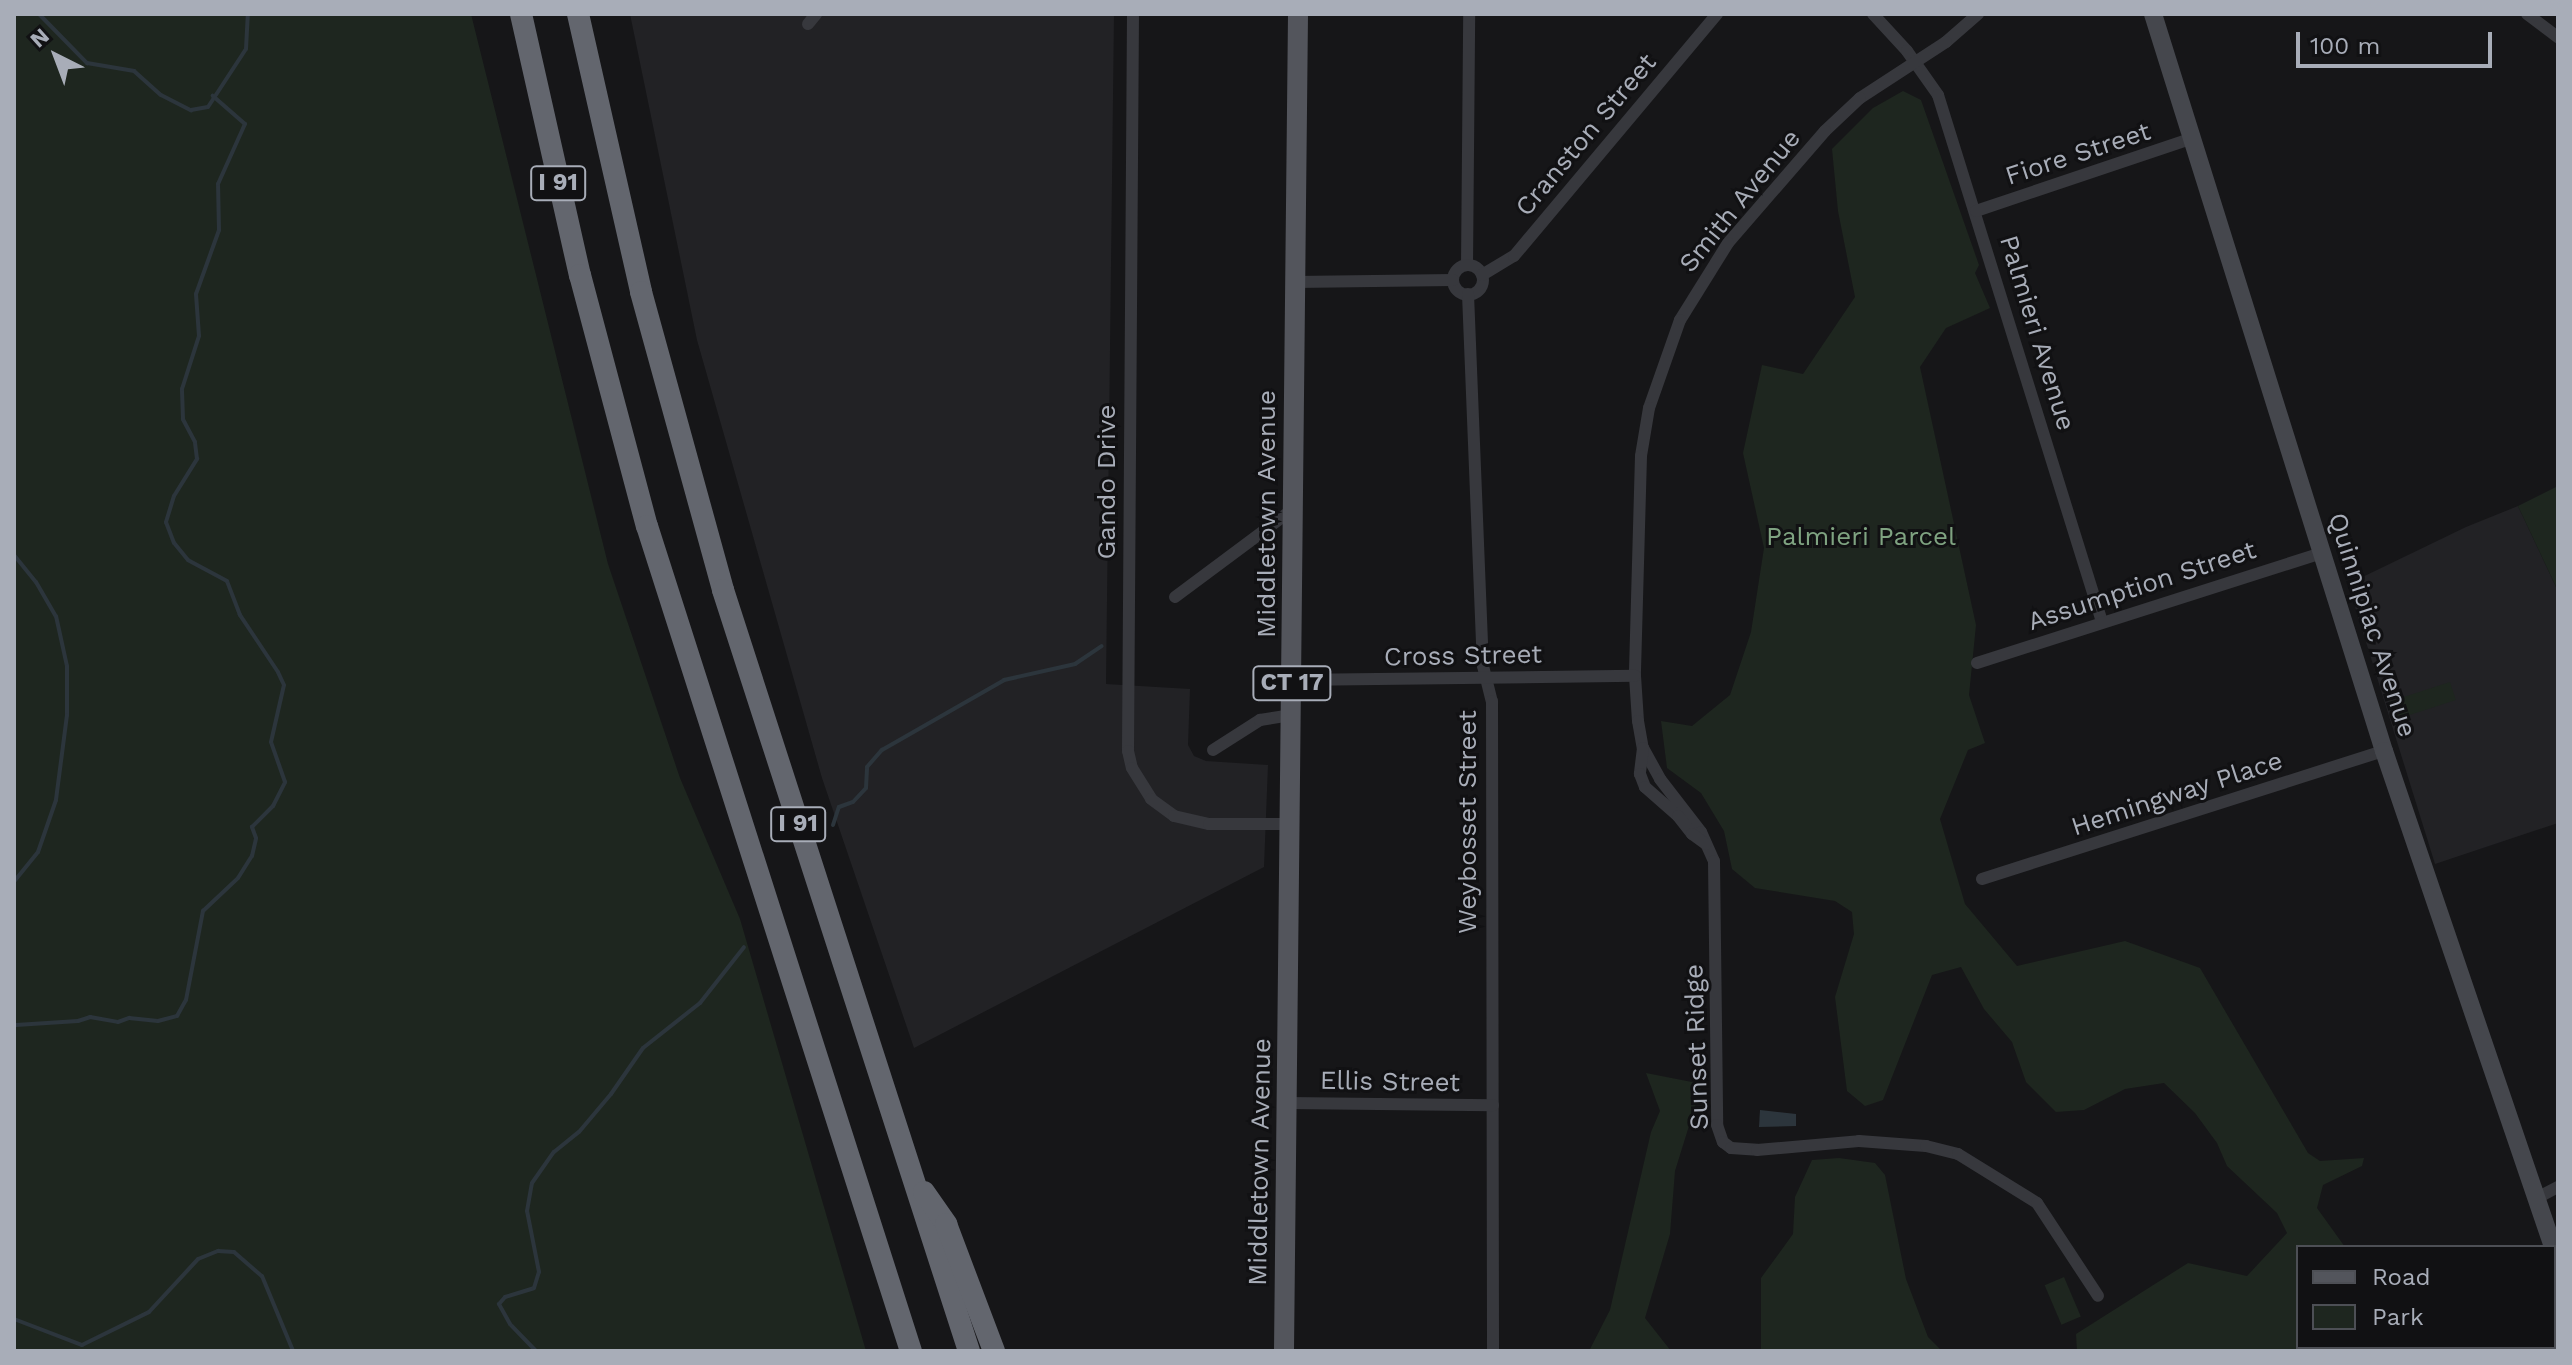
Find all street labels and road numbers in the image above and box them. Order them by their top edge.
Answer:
street label: Cranston Street [1509,47,1663,223]
street label: Fiore Street [2002,116,2154,192]
street label: Smith Avenue [1672,123,1808,279]
road number: I 91 [530,163,586,203]
street label: Palmieri Avenue [1992,231,2082,435]
street label: Middletown Avenue [1251,389,1283,639]
street label: Gando Drive [1091,404,1123,560]
street label: Quinnipiac Avenue [2321,509,2423,741]
street label: Assumption Street [2024,534,2260,638]
street label: Cross Street [1384,639,1542,673]
road number: CT 17 [1252,663,1332,703]
street label: Weybosset Street [1452,710,1484,934]
street label: Hemingway Place [2067,745,2287,843]
road number: I 91 [770,804,826,844]
street label: Sunset Ridge [1679,964,1715,1130]
street label: Middletown Avenue [1242,1037,1278,1287]
street label: Ellis Street [1320,1065,1460,1099]

